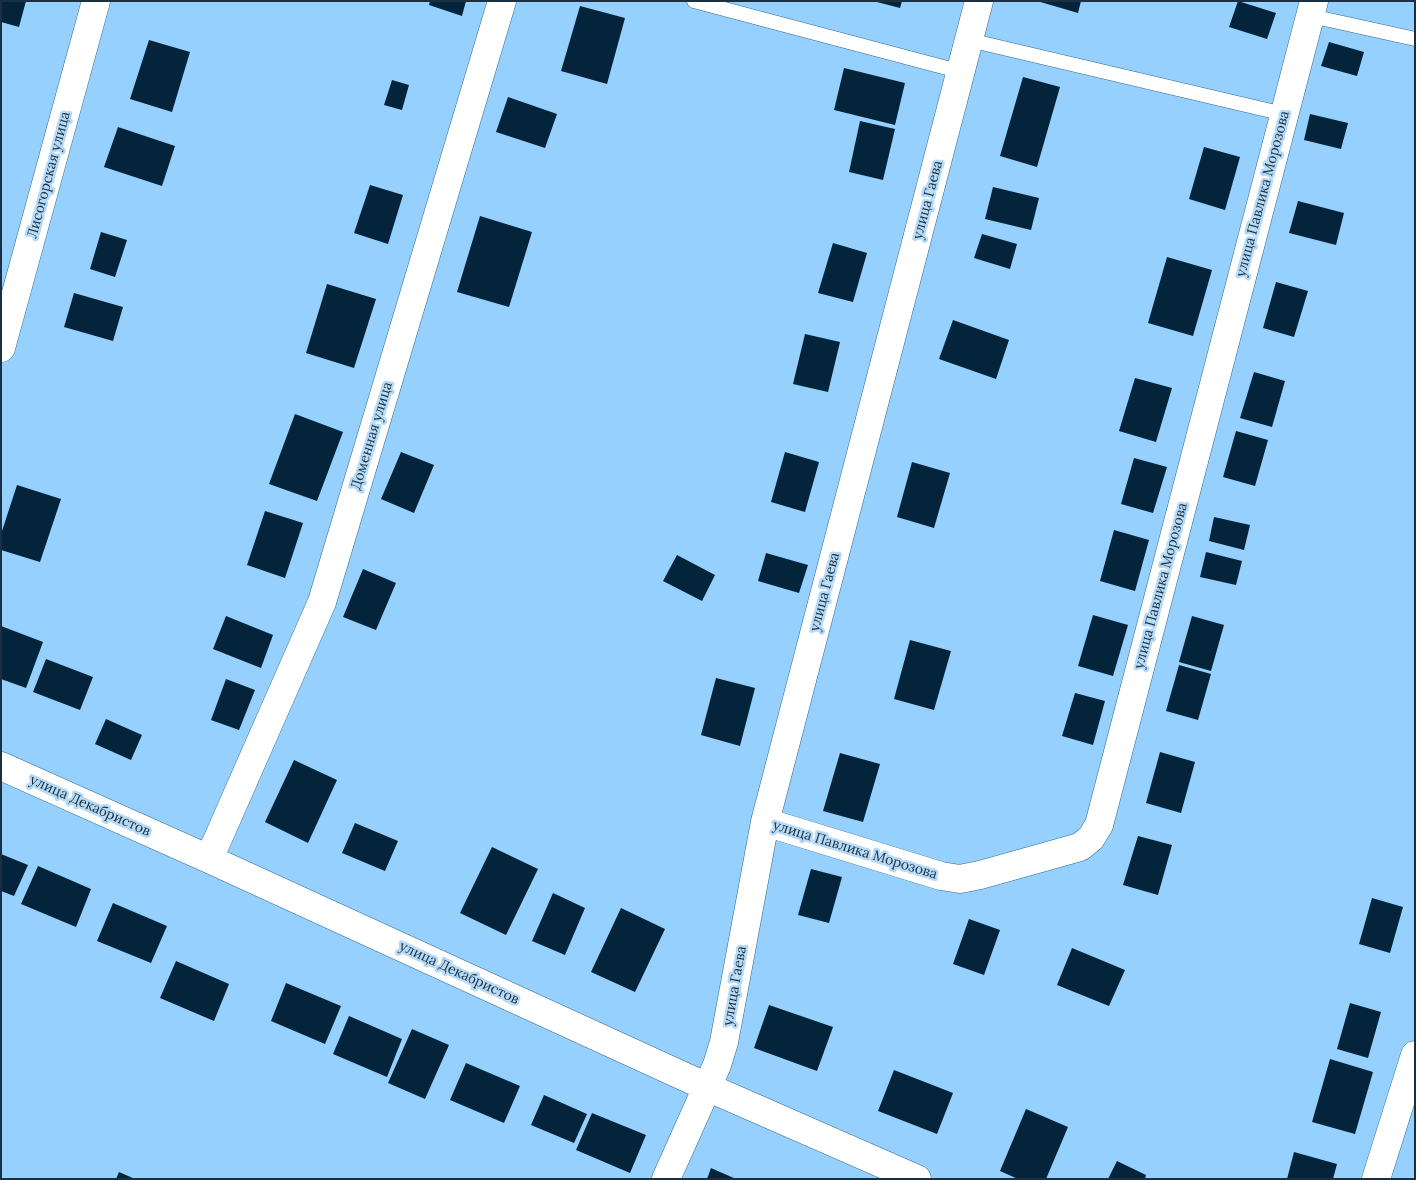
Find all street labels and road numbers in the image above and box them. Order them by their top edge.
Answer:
street label: улица Павлика Морозова [1233,109,1293,279]
street label: Лисогорская улица [24,110,74,240]
street label: улица Гаева [909,159,947,241]
street label: Доменная улица [348,380,396,492]
street label: улица Павлика Морозова [1131,501,1191,671]
street label: улица Гаева [806,551,844,633]
street label: улица Декабристов [27,772,153,840]
street label: улица Павлика Морозова [771,817,939,883]
street label: улица Декабристов [396,938,522,1008]
street label: улица Гаева [720,945,750,1027]

